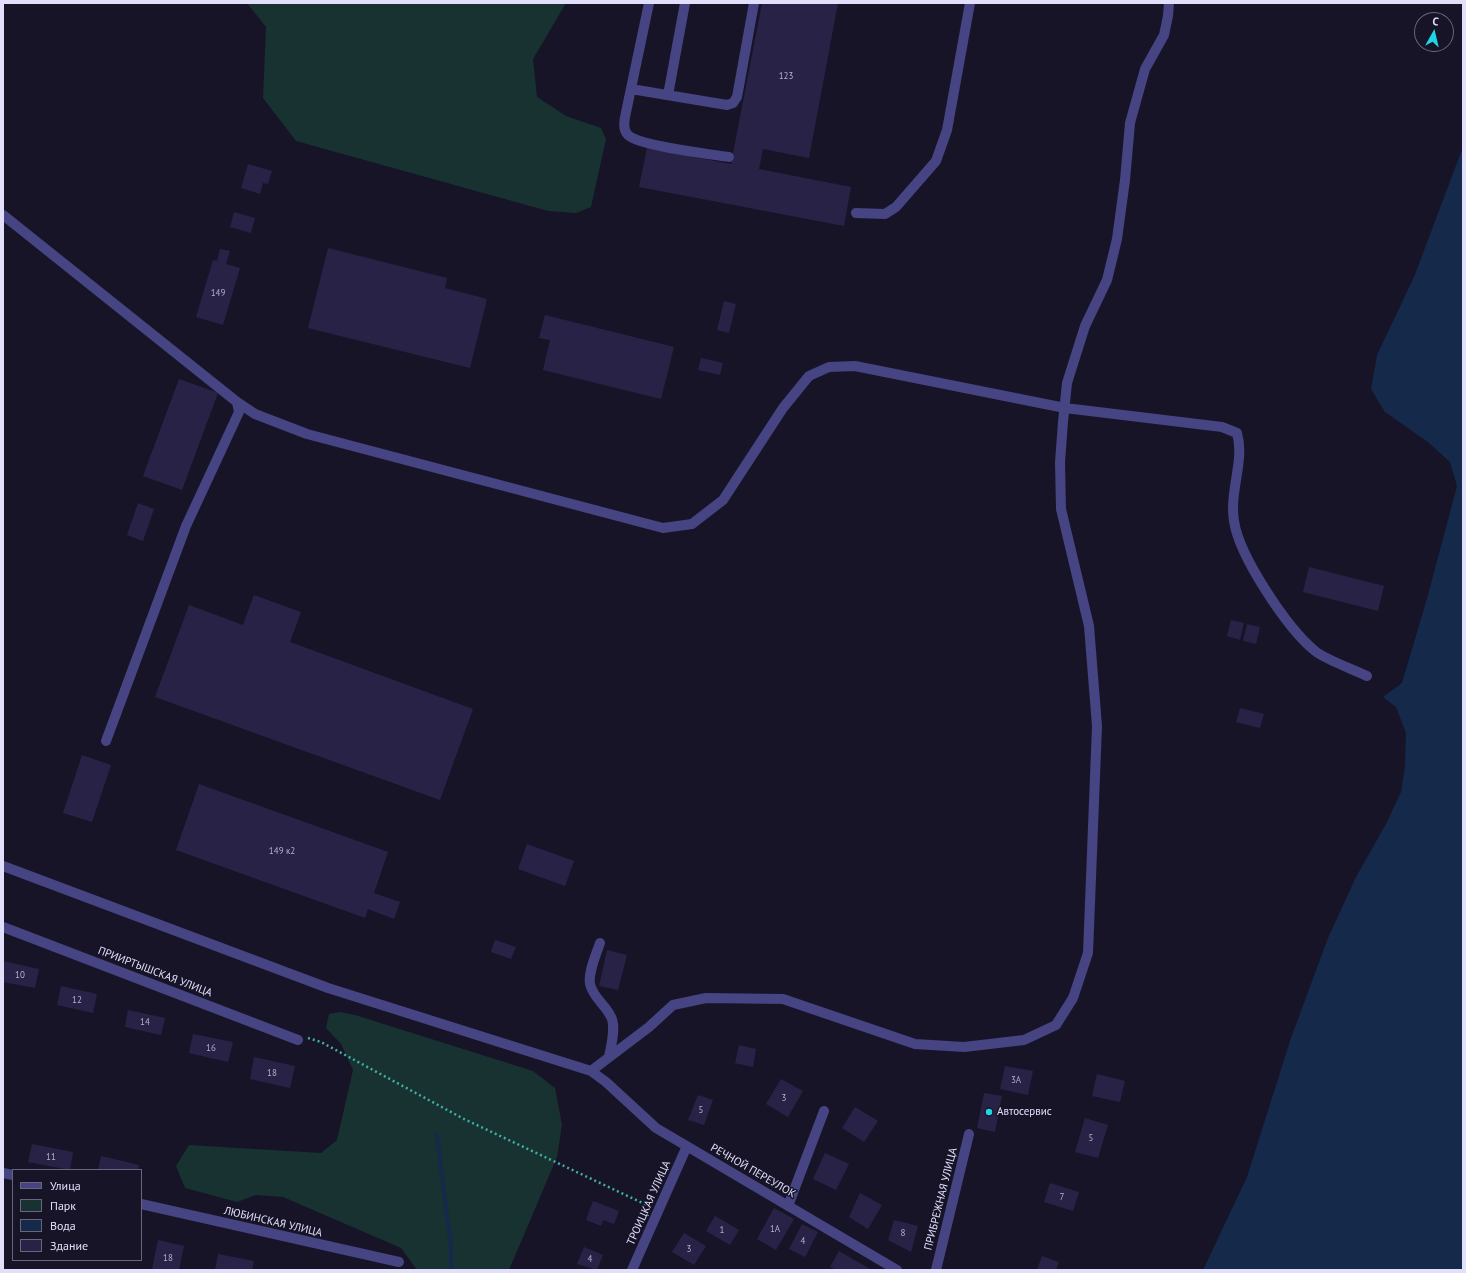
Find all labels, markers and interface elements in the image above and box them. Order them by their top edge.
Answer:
north arrow [1414,12,1454,52]
text: С [1432,14,1440,28]
house number: 123 [779,71,793,81]
house number: 149 [211,288,225,298]
house number: 149 к2 [269,846,295,856]
street label: ПРИИРТЫШСКАЯ УЛИЦА [96,944,214,1000]
house number: 10 [15,970,25,980]
house number: 12 [72,995,82,1005]
house number: 14 [140,1017,150,1027]
house number: 16 [206,1043,216,1053]
house number: 18 [267,1068,277,1078]
house number: 3А [1011,1075,1021,1085]
house number: 3 [782,1093,786,1103]
house number: 5 [699,1105,703,1115]
place label: Автосервис [997,1105,1052,1119]
marker: Автосервис [984,1107,994,1117]
house number: 5 [1089,1133,1093,1143]
street label: РЕЧНОЙ ПЕРЕУЛОК [708,1141,798,1201]
street label: ПРИБРЕЖНАЯ УЛИЦА [922,1146,960,1252]
house number: 11 [46,1152,56,1162]
street label: ТРОИЦКАЯ УЛИЦА [624,1159,674,1247]
legend [12,1169,142,1261]
text: Улица [50,1178,81,1193]
house number: 7 [1060,1192,1064,1202]
text: Парк [50,1198,76,1213]
street label: ЛЮБИНСКАЯ УЛИЦА [223,1204,323,1240]
text: Вода [50,1218,76,1233]
house number: 1А [770,1224,780,1234]
house number: 1 [720,1225,724,1235]
house number: 8 [901,1228,905,1238]
house number: 4 [801,1236,805,1246]
text: Здание [50,1238,88,1253]
house number: 3 [687,1244,691,1254]
house number: 18 [163,1253,173,1263]
house number: 4 [588,1254,592,1264]

